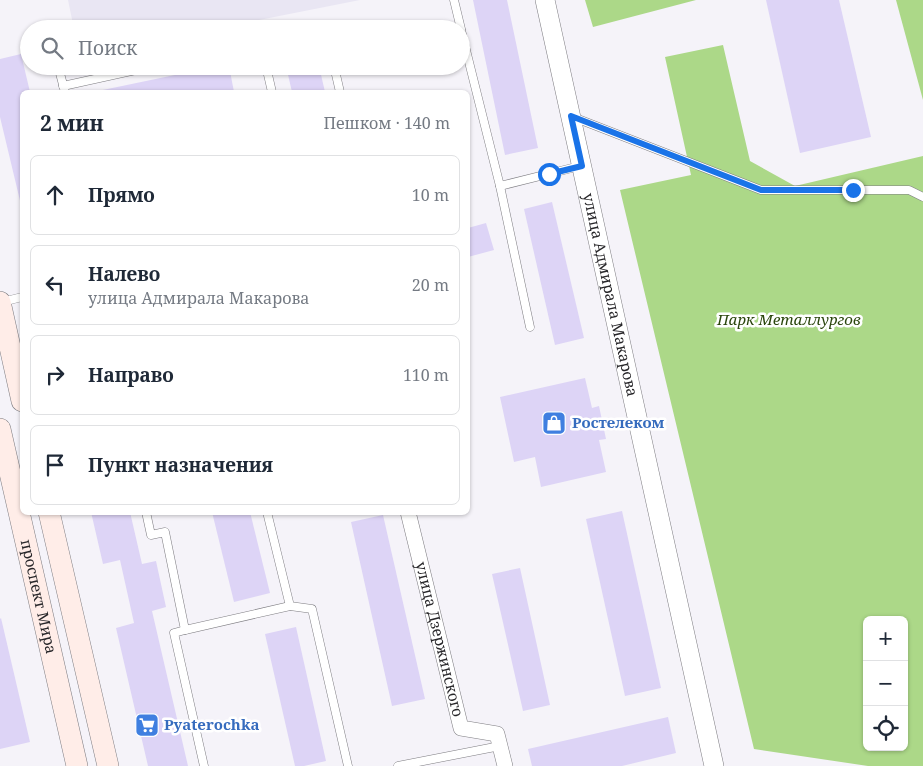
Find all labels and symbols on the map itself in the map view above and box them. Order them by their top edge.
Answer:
route start [538,163,561,186]
route end [842,179,865,202]
street label: улица Адмирала Макарова [579,191,643,398]
park label: Парк Металлургов [716,309,861,329]
shop icon: Ростелеком [541,410,567,436]
place label: Ростелеком [572,412,665,432]
street label: проспект Мира [17,537,62,656]
street label: улица Дзержинского [412,559,469,719]
supermarket icon: Pyaterochka [134,712,160,738]
place label: Pyaterochka [164,714,259,734]

